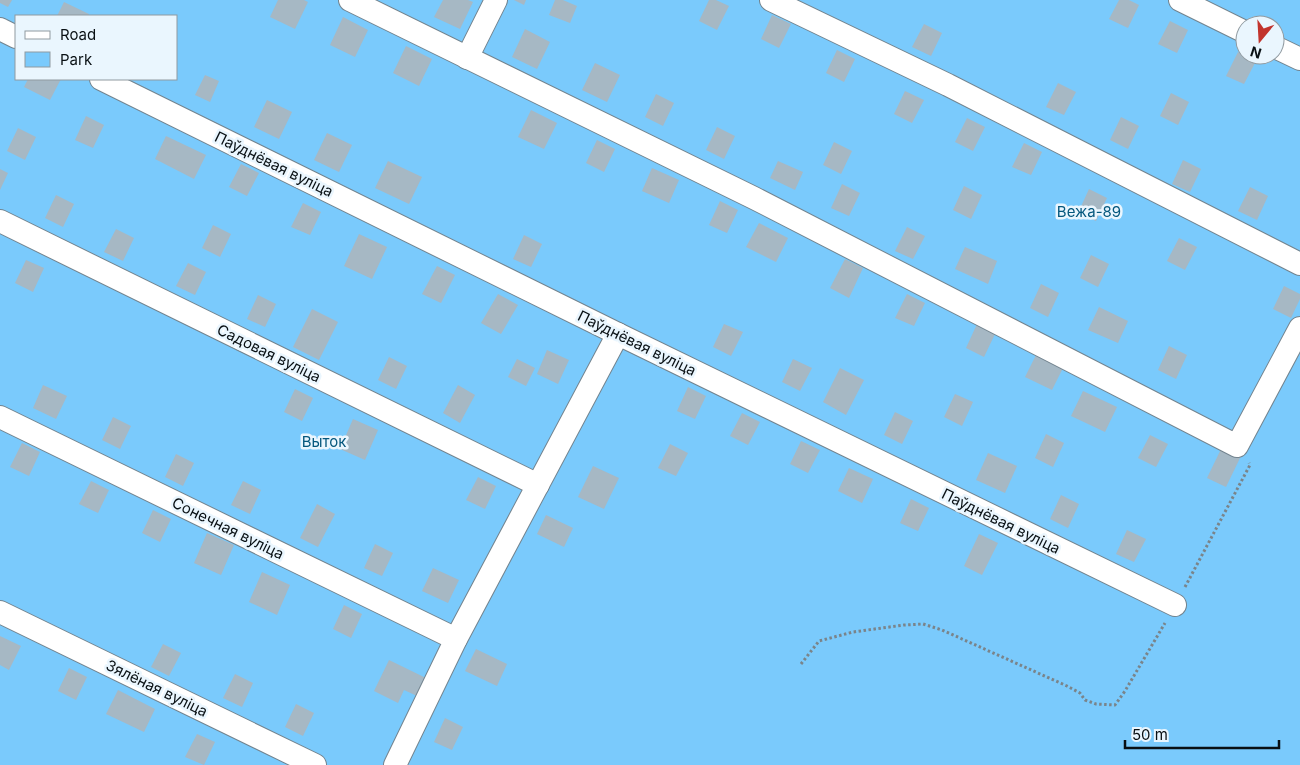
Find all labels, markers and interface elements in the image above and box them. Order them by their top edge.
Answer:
legend [15,15,178,80]
north arrow [1235,15,1285,65]
text: Road [60,25,96,44]
text: N [1248,43,1264,63]
text: Park [60,50,93,69]
street label: Паўднёвая вуліца [212,127,336,201]
park label: Вежа-89 [1057,202,1121,221]
street label: Паўднёвая вуліца [575,306,699,380]
street label: Садовая вуліца [214,320,324,386]
park label: Выток [302,432,346,451]
street label: Паўднёвая вуліца [939,484,1063,558]
street label: Сонечная вуліца [169,493,287,563]
street label: Зялёная вуліца [103,655,211,721]
scale bar [1125,718,1279,750]
text: 50 m [1132,725,1168,744]

